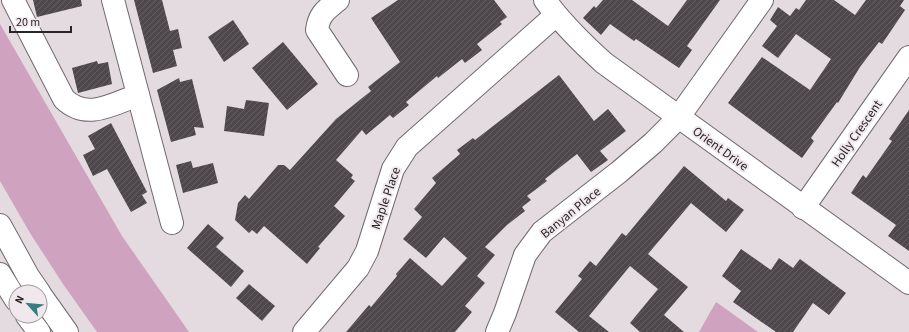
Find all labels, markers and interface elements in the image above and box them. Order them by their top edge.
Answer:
scale bar [10,8,71,34]
text: 20 m [16,14,40,31]
street label: Holly Crescent [827,96,887,171]
street label: Orient Drive [689,122,752,175]
street label: Maple Place [367,165,405,232]
street label: Banyan Place [537,183,605,243]
north arrow [8,284,48,324]
text: N [11,293,28,306]

